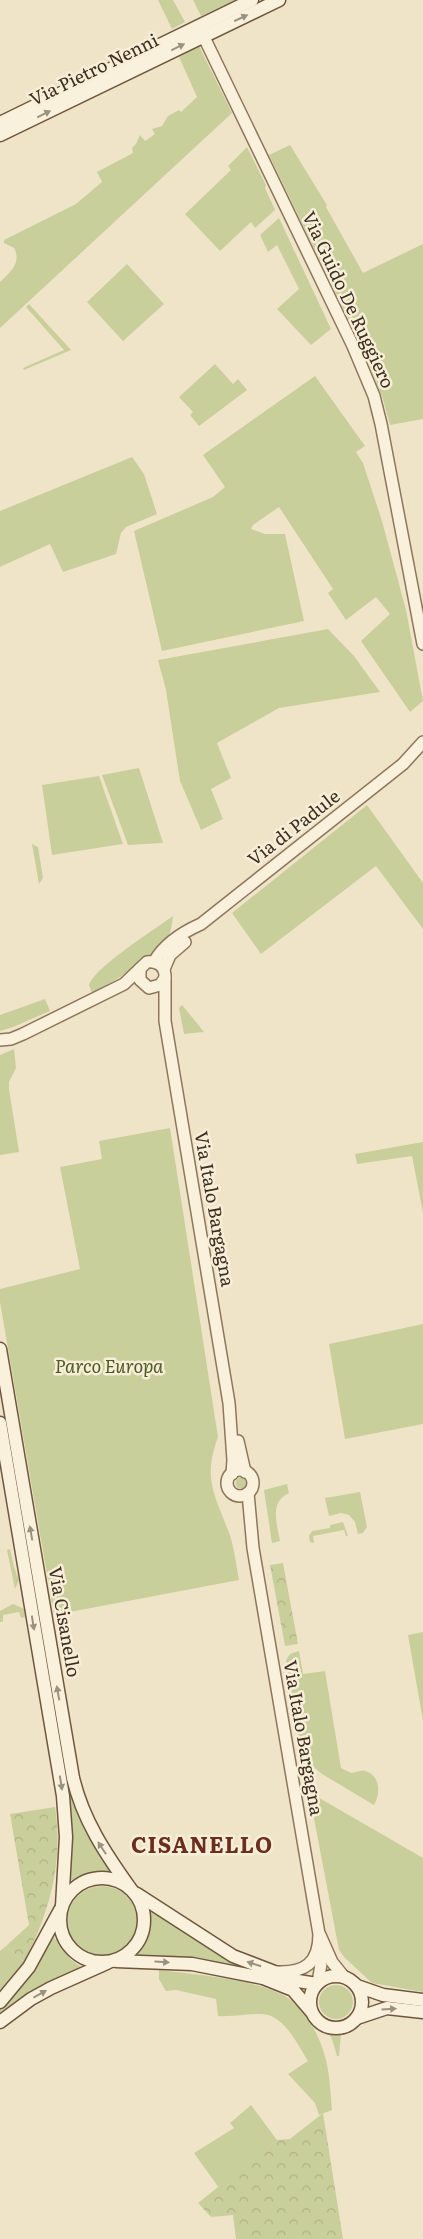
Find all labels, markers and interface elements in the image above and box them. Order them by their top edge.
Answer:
one-way arrow [234,13,248,21]
street label: Via Pietro Nenni [24,26,162,112]
one-way arrow [171,43,186,52]
one-way arrow [37,110,51,118]
street label: Via Guido De Ruggiero [296,206,402,392]
street label: Via di Padule [241,782,345,872]
street label: Via Italo Bargagna [189,1129,242,1289]
park label: Parco Europa [55,1352,164,1379]
one-way arrow [26,1524,34,1540]
street label: Via Cisanello [42,1564,88,1679]
one-way arrow [30,1616,38,1632]
street label: Via Italo Bargagna [278,1658,331,1818]
one-way arrow [54,1684,62,1700]
one-way arrow [57,1776,65,1792]
district label: CISANELLO [131,1827,273,1860]
one-way arrow [97,1841,107,1854]
one-way arrow [154,1958,170,1966]
one-way arrow [246,1960,261,1968]
one-way arrow [34,1990,47,1999]
one-way arrow [381,2004,397,2012]

